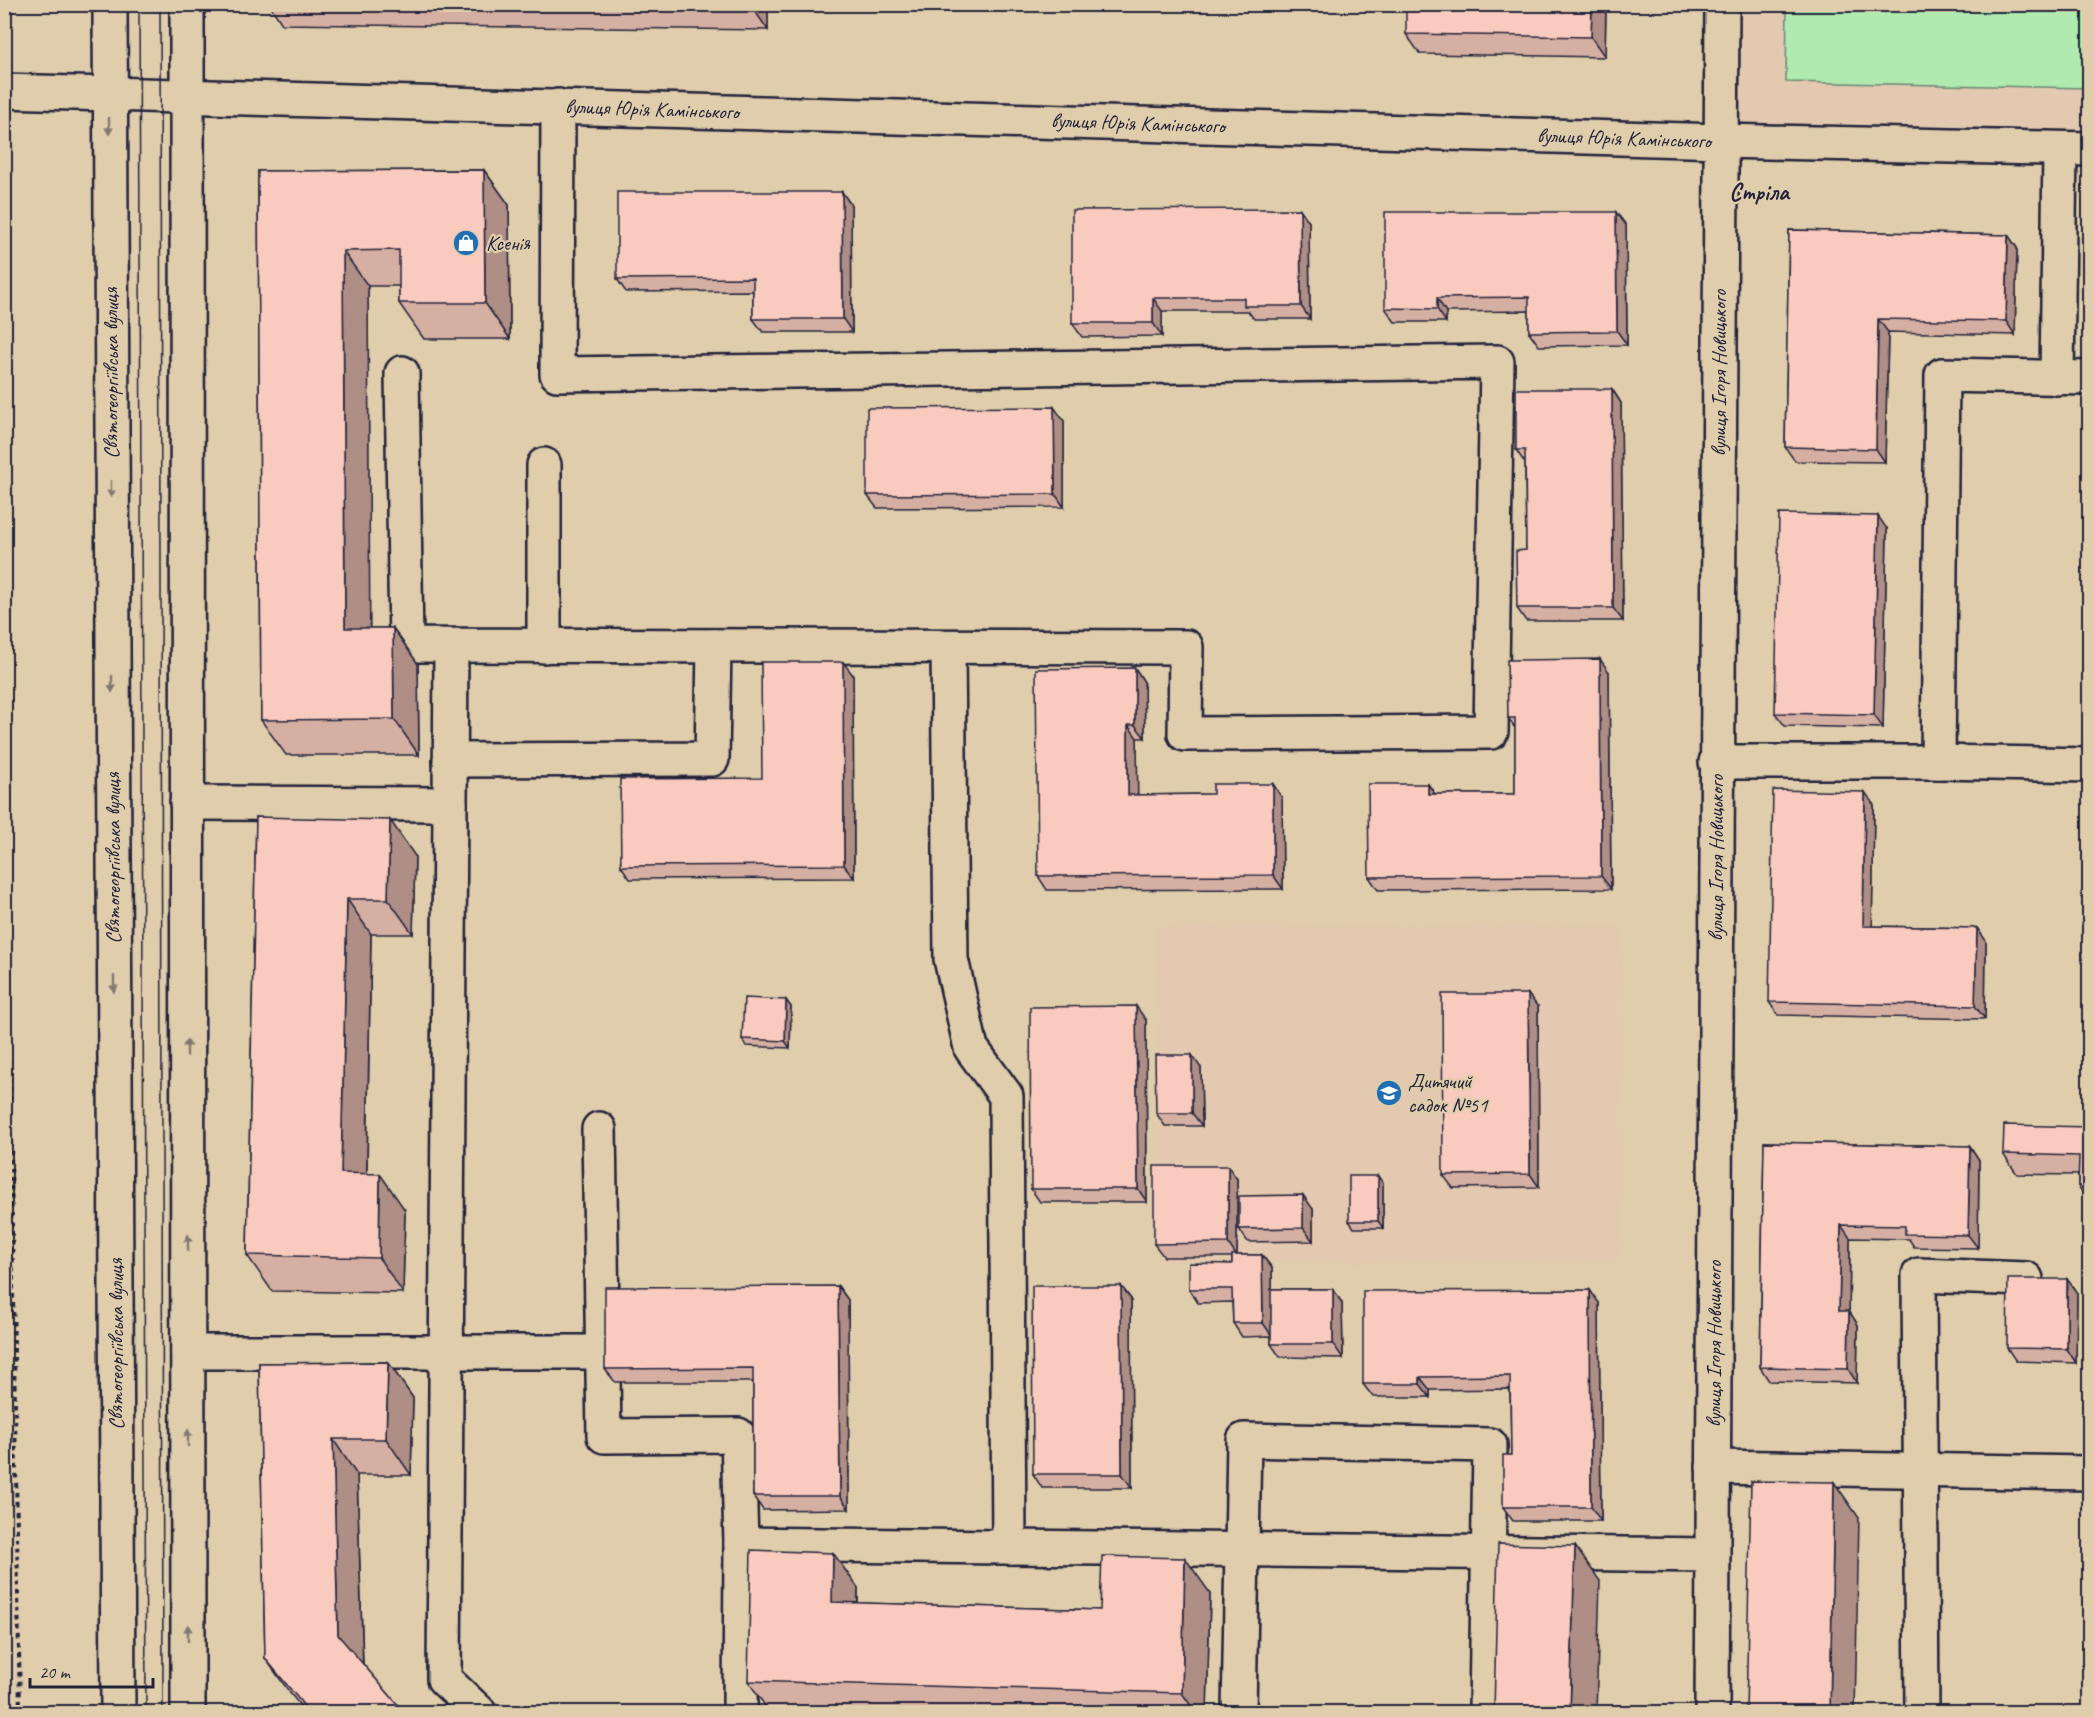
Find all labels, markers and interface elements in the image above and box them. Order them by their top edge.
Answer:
street label: вулиця Юрія Камінського [565,93,742,125]
street label: вулиця Юрія Камінського [1051,107,1228,139]
one-way arrow [104,116,114,135]
street label: вулиця Юрія Камінського [1537,122,1714,154]
district label: Стріла [1729,177,1791,207]
shop icon: Ксенія [451,228,481,258]
place label: Ксенія [486,230,531,256]
street label: Святогеоргіївська вулиця [98,286,124,459]
street label: вулиця Ігоря Новицького [1706,288,1732,456]
one-way arrow [106,479,116,498]
one-way arrow [107,674,117,693]
street label: Святогеоргіївська вулиця [100,771,126,944]
street label: вулиця Ігоря Новицького [1703,773,1729,941]
one-way arrow [109,974,119,993]
one-way arrow [182,1039,192,1058]
place label: Дитячий садок №51 [1408,1068,1489,1118]
school or university icon: Дитячий садок №51 [1374,1078,1404,1108]
one-way arrow [183,1234,193,1253]
street label: Святогеоргіївська вулиця [103,1257,129,1430]
street label: вулиця Ігоря Новицького [1701,1259,1727,1427]
one-way arrow [183,1429,193,1448]
one-way arrow [183,1624,193,1643]
scale bar [30,1651,153,1689]
text: 20 m [39,1661,72,1683]

